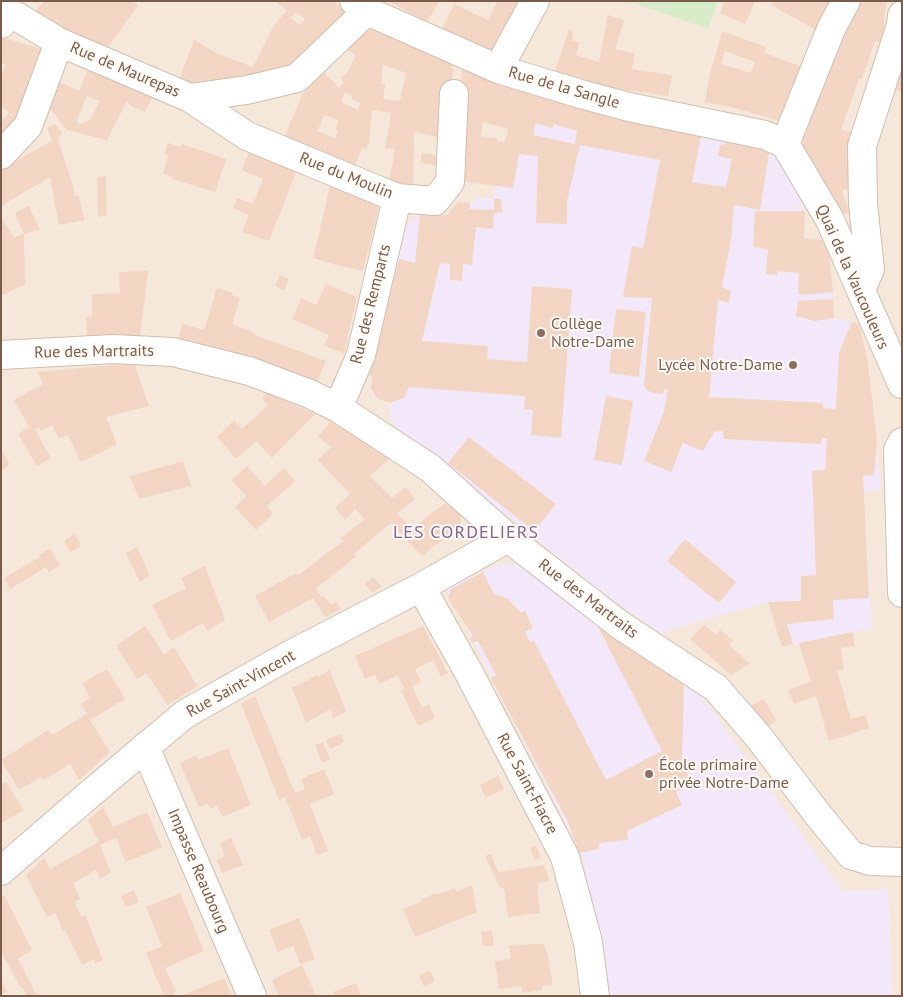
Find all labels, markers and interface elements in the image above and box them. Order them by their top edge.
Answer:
street label: Rue de Maurepas [67,38,183,102]
street label: Rue de la Sangle [506,63,622,113]
street label: Rue du Moulin [296,148,396,204]
street label: Quai de la Vaucouleurs [811,202,893,352]
street label: Rue des Remparts [347,242,395,366]
place label: Collège Notre-Dame [551,314,635,352]
marker: Collège Notre-Dame [535,327,547,339]
street label: Rue des Martraits [34,341,154,363]
place label: Lycée Notre-Dame [658,355,783,375]
marker: Lycée Notre-Dame [787,359,799,371]
district label: LES CORDELIERS [391,522,541,544]
street label: Rue des Martraits [534,555,642,643]
street label: Rue Saint-Vincent [183,646,299,722]
street label: Rue Saint-Fiacre [492,730,562,838]
place label: École primaire privée Notre-Dame [659,755,789,793]
marker: École primaire privée Notre-Dame [643,768,655,780]
street label: Impasse Reaubourg [163,806,233,936]

